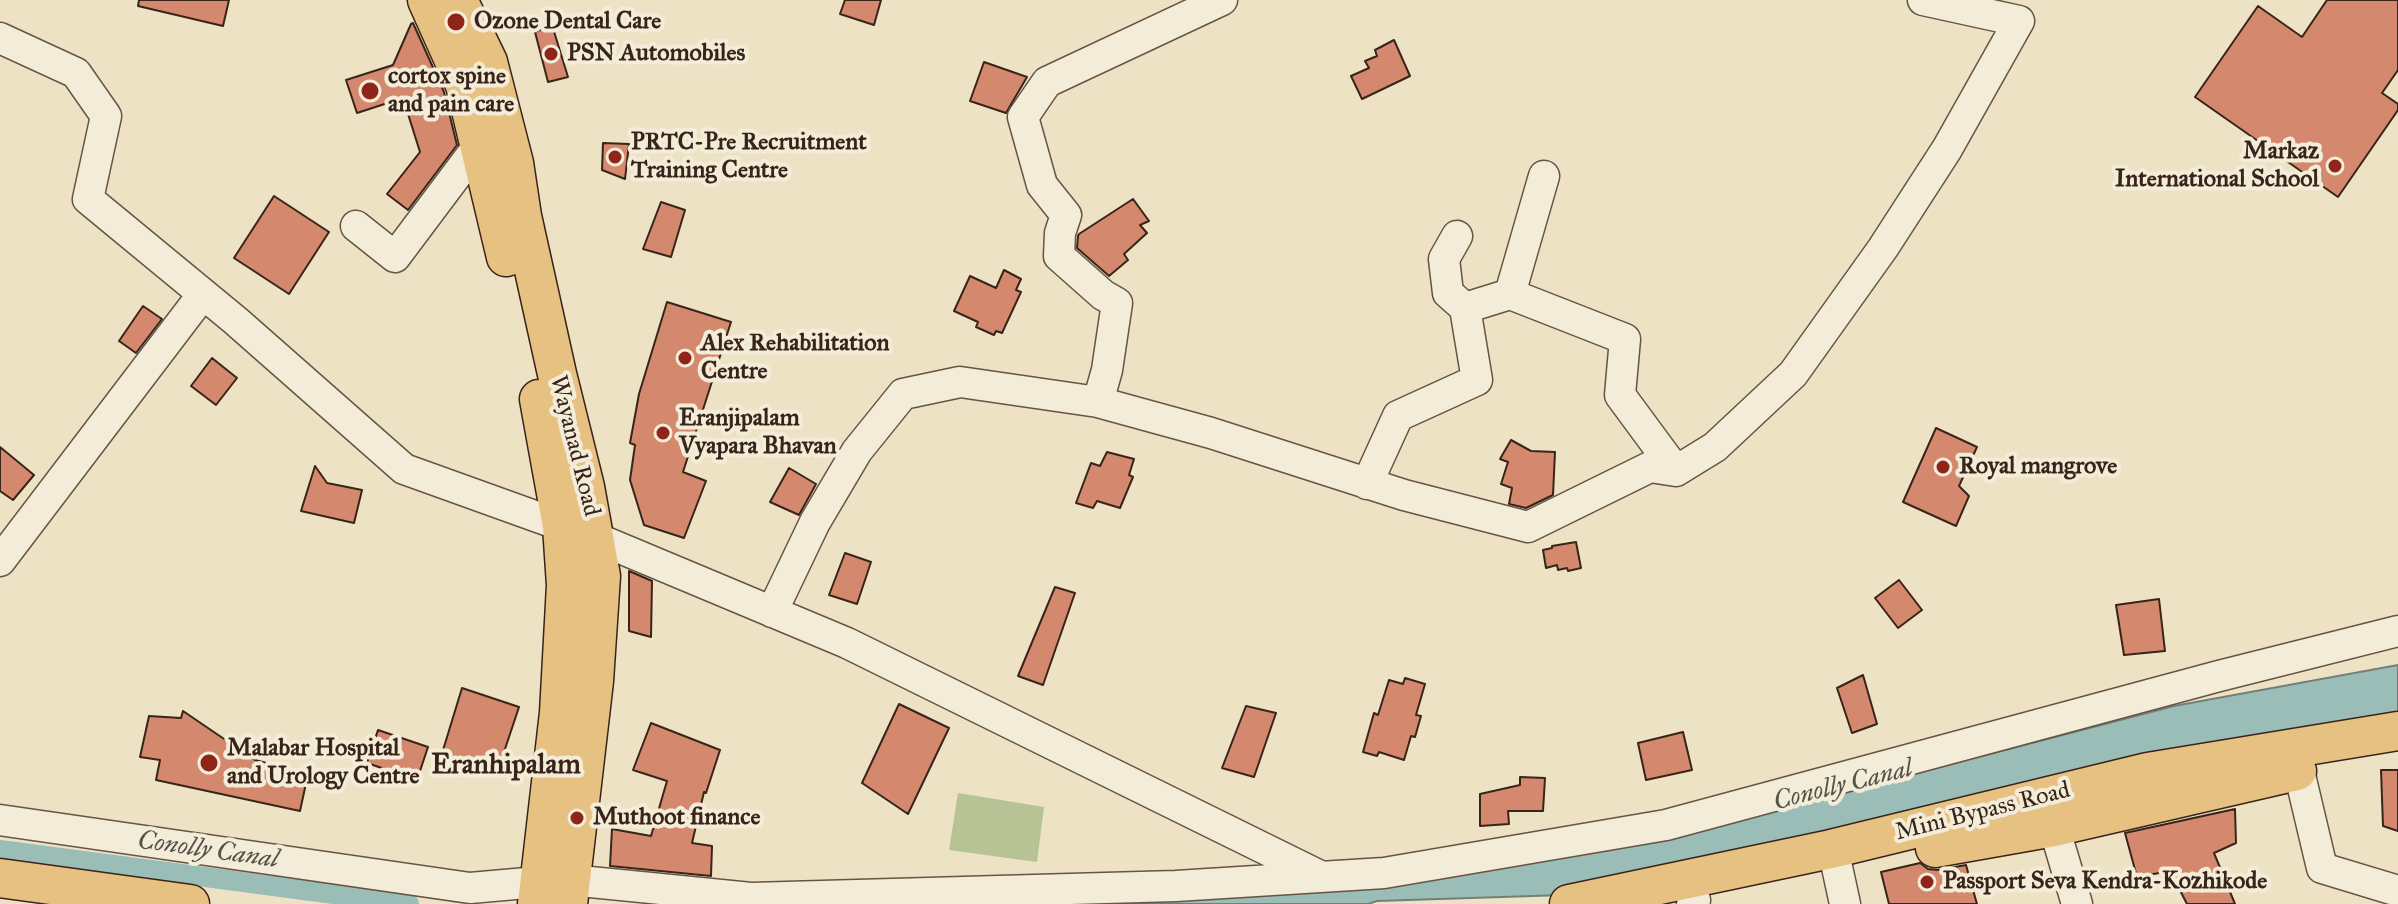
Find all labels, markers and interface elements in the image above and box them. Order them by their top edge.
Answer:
place label: Ozone Dental Care [474,8,661,36]
marker: Ozone Dental Care [445,11,467,33]
place label: PSN Automobiles [567,40,745,68]
marker: PSN Automobiles [542,45,560,63]
place label: cortox spine and pain care [388,63,514,119]
marker: cortox spine and pain care [359,80,381,102]
place label: PRTC-Pre Recruitment Training Centre [631,129,867,185]
place label: Markaz International School [2115,138,2319,194]
marker: PRTC-Pre Recruitment Training Centre [606,148,624,166]
marker: Markaz International School [2326,157,2344,175]
place label: Alex Rehabilitation Centre [701,330,889,386]
marker: Alex Rehabilitation Centre [676,349,694,367]
street label: Wayanad Road [543,373,605,519]
place label: Eranjipalam Vyapara Bhavan [679,405,837,461]
marker: Eranjipalam Vyapara Bhavan [654,424,672,442]
place label: Royal mangrove [1959,453,2117,481]
marker: Royal mangrove [1934,458,1952,476]
place label: Malabar Hospital and Urology Centre [227,735,420,791]
district label: Eranhipalam [431,749,581,783]
marker: Malabar Hospital and Urology Centre [198,752,220,774]
water label: Conolly Canal [1770,754,1916,818]
street label: Mini Bypass Road [1893,776,2073,848]
place label: Muthoot finance [593,804,760,832]
marker: Muthoot finance [568,809,586,827]
water label: Conolly Canal [136,826,280,876]
place label: Passport Seva Kendra-Kozhikode [1943,868,2267,896]
marker: Passport Seva Kendra-Kozhikode [1918,873,1936,891]

